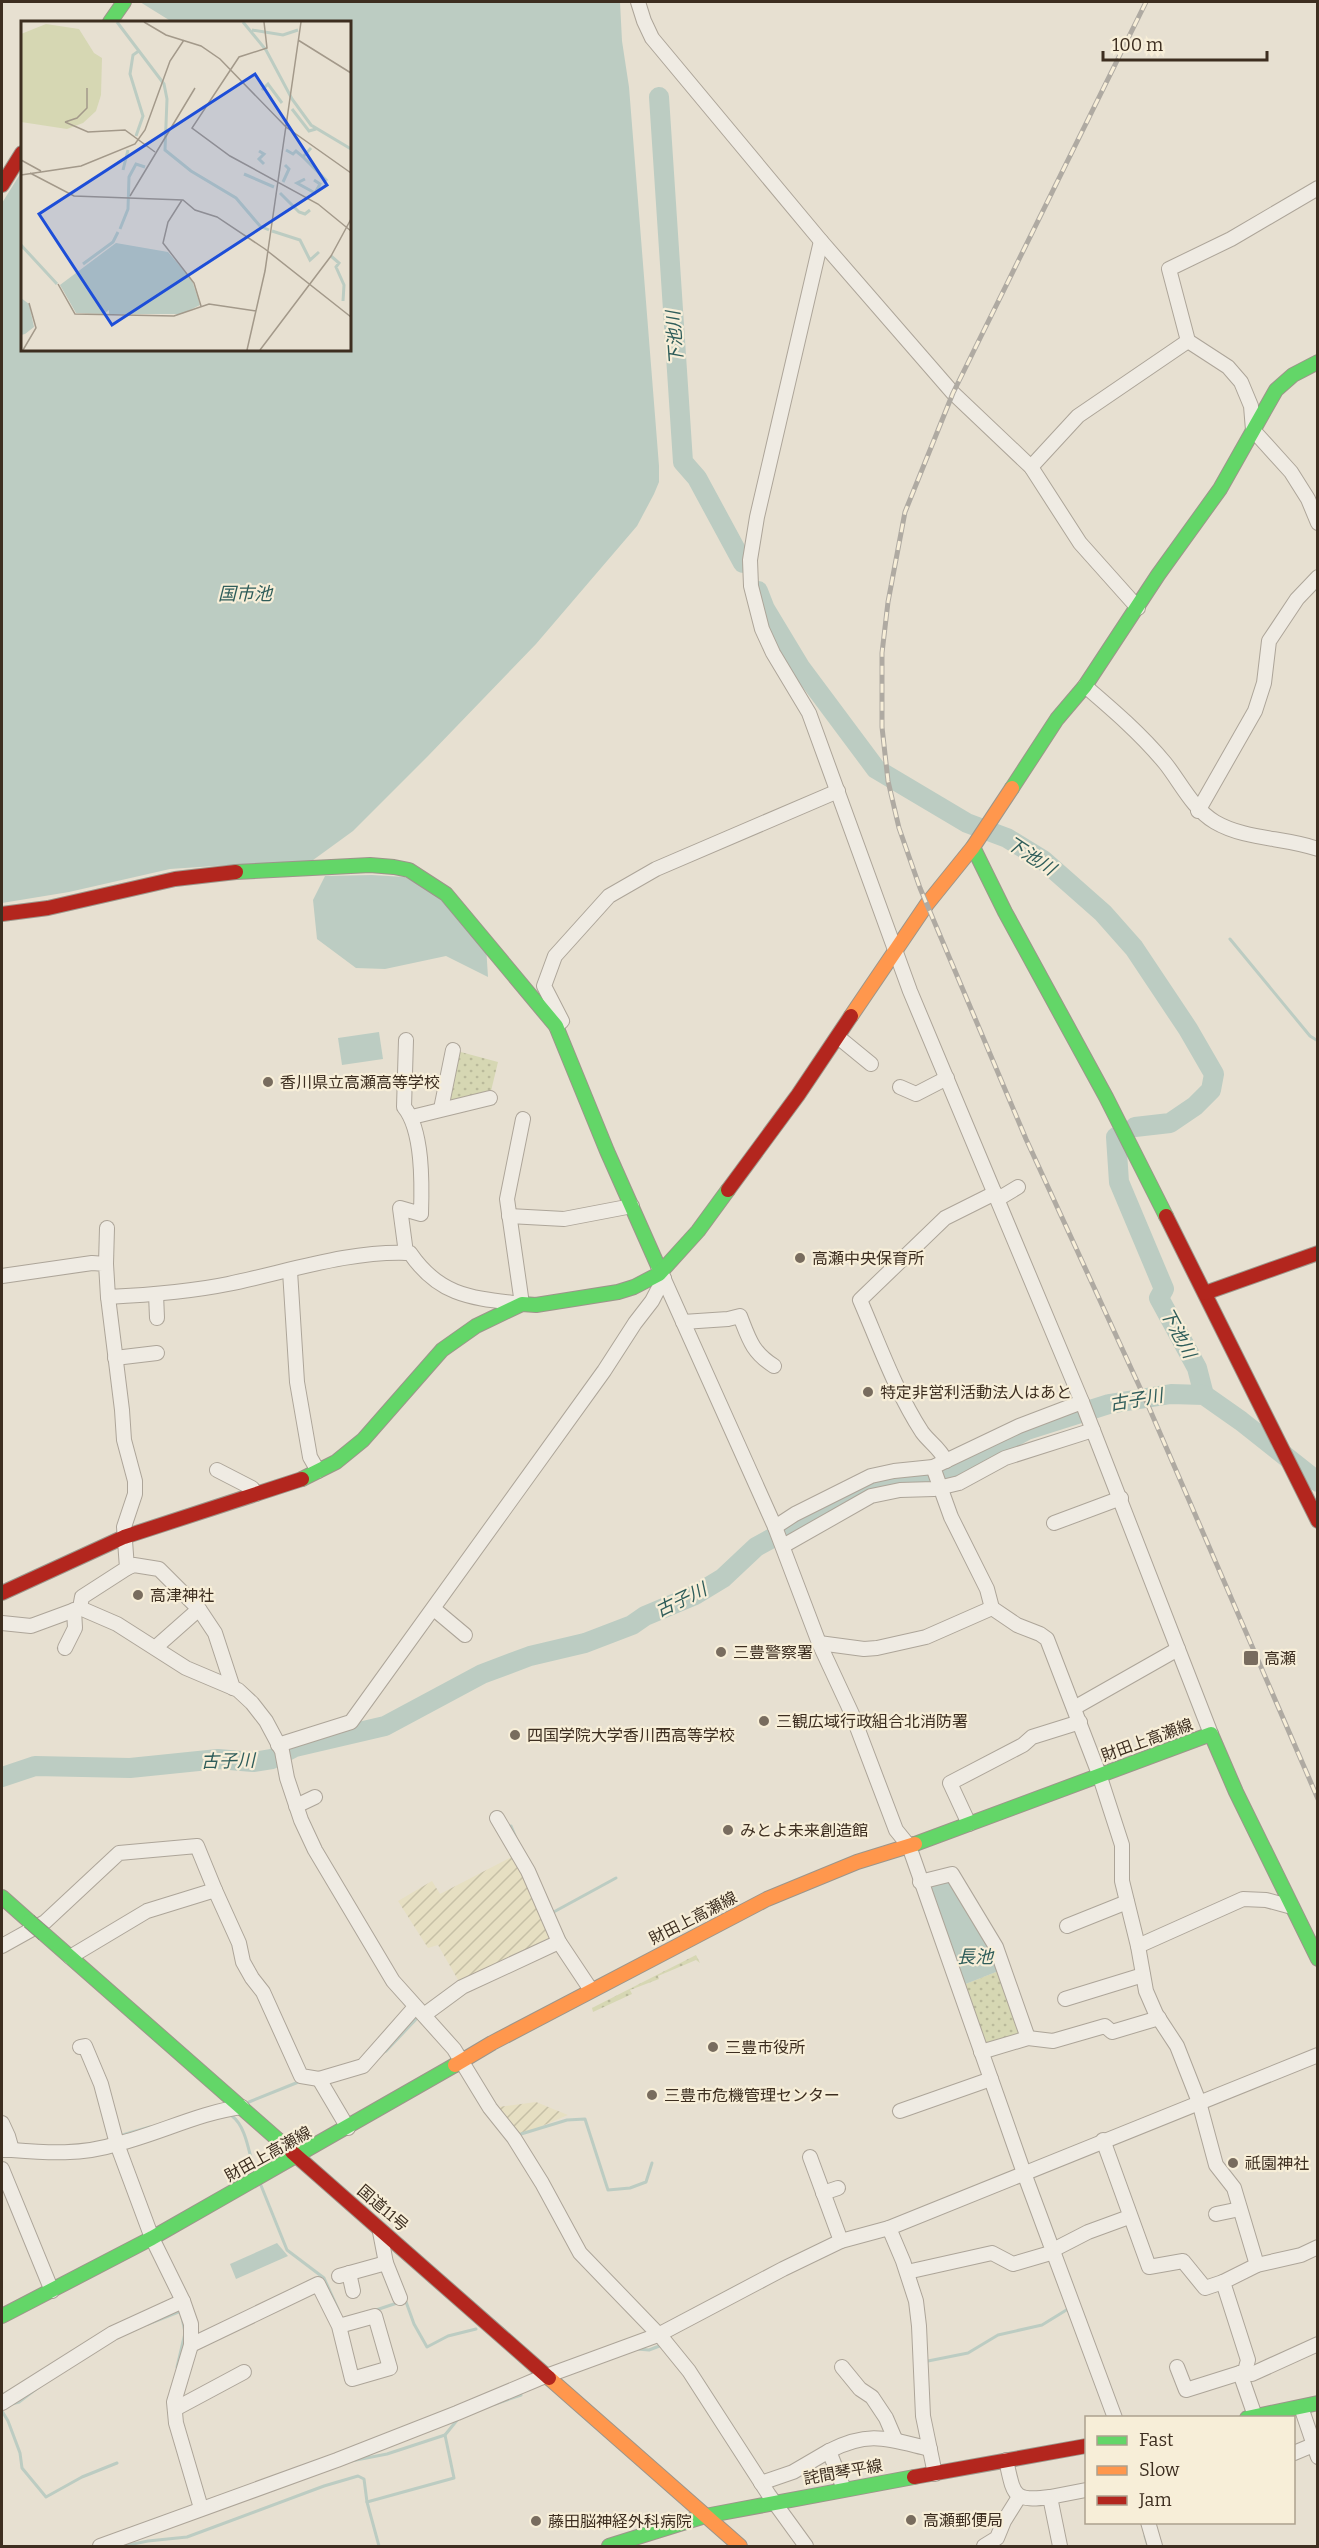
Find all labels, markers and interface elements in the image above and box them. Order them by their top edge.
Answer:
inset map [21,21,351,351]
scale bar [1103,24,1266,62]
text: 100 m [1112,34,1163,56]
water label: 下池川 [662,308,688,366]
water label: 国市池 [218,583,274,605]
water label: 下池川 [1002,832,1061,881]
place label: 香川県立高瀬高等学校 [280,1073,440,1092]
marker: 香川県立高瀬高等学校 [261,1075,275,1089]
place label: 高瀬中央保育所 [812,1249,924,1268]
marker: 高瀬中央保育所 [793,1251,807,1265]
water label: 下池川 [1156,1304,1201,1364]
place label: 特定非営利活動法人はあと [880,1383,1072,1402]
water label: 古子川 [1108,1384,1166,1416]
marker: 特定非営利活動法人はあと [861,1385,875,1399]
water label: 古子川 [652,1577,712,1622]
place label: 高津神社 [150,1586,214,1605]
marker: 高津神社 [131,1588,145,1602]
place label: 三豊警察署 [733,1643,813,1662]
marker: 三豊警察署 [714,1645,728,1659]
marker: 高瀬 [1242,1649,1260,1667]
place label: 高瀬 [1264,1649,1296,1668]
place label: 三観広域行政組合北消防署 [776,1712,968,1731]
marker: 三観広域行政組合北消防署 [757,1714,771,1728]
street label: 財田上高瀬線 [1099,1715,1195,1765]
place label: 四国学院大学香川西高等学校 [527,1726,735,1745]
marker: 四国学院大学香川西高等学校 [508,1728,522,1742]
water label: 古子川 [201,1749,257,1772]
place label: みとよ未来創造館 [740,1821,868,1840]
marker: みとよ未来創造館 [721,1823,735,1837]
street label: 財田上高瀬線 [646,1888,740,1948]
water label: 長池 [957,1946,995,1968]
place label: 三豊市役所 [725,2038,805,2057]
marker: 三豊市役所 [706,2040,720,2054]
place label: 三豊市危機管理センター [664,2086,840,2105]
marker: 三豊市危機管理センター [645,2088,659,2102]
street label: 財田上高瀬線 [221,2122,315,2186]
place label: 祇園神社 [1245,2154,1309,2173]
marker: 祇園神社 [1226,2156,1240,2170]
street label: 国道11号 [354,2181,412,2235]
legend [1085,2416,1295,2524]
text: Fast [1139,2429,1174,2451]
street label: 詫間琴平線 [802,2456,884,2488]
text: Slow [1139,2459,1180,2481]
text: Jam [1138,2489,1172,2511]
place label: 高瀬郵便局 [923,2511,1003,2530]
place label: 藤田脳神経外科病院 [548,2512,692,2531]
marker: 高瀬郵便局 [904,2513,918,2527]
marker: 藤田脳神経外科病院 [529,2514,543,2528]

